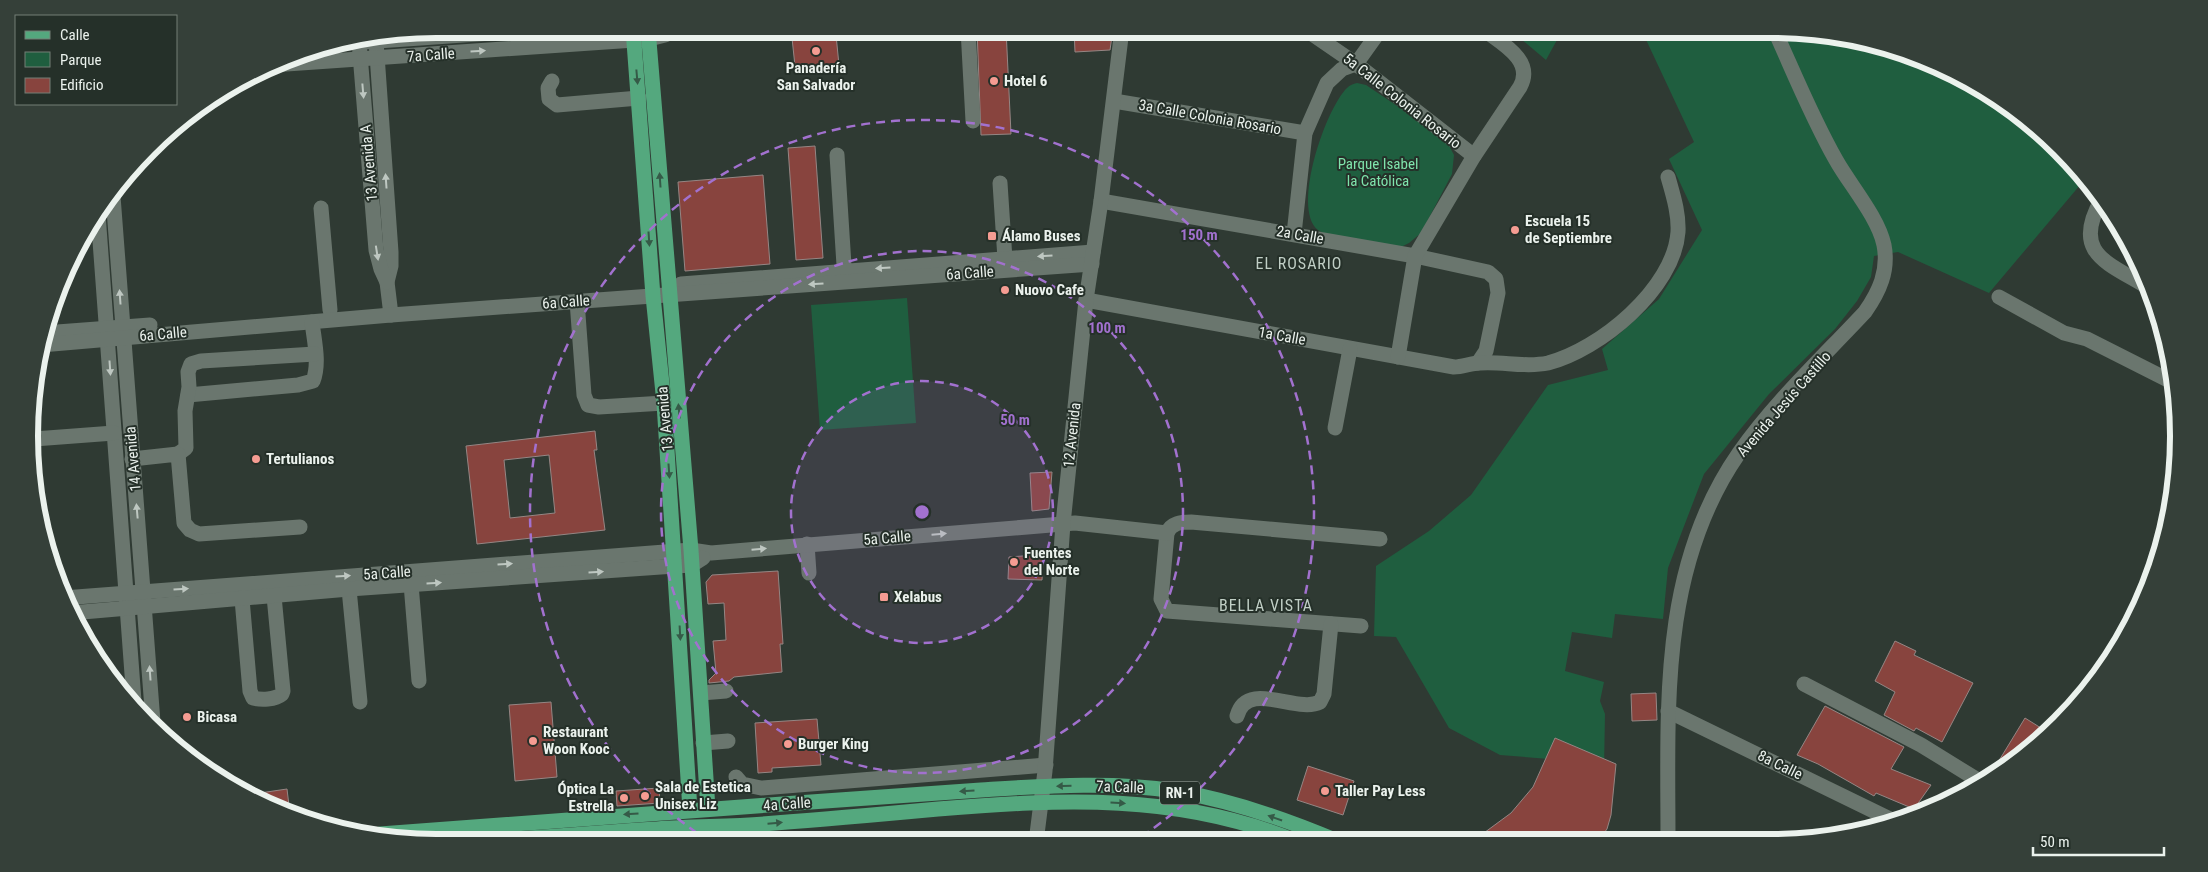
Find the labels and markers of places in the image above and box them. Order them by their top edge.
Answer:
marker: Panadería San Salvador [810,45,822,57]
place label: Panadería San Salvador [777,59,855,94]
place label: Hotel 6 [1004,72,1048,90]
marker: Hotel 6 [988,75,1000,87]
place label: Escuela 15 de Septiembre [1525,212,1612,247]
marker: Escuela 15 de Septiembre [1509,224,1521,236]
place label: Álamo Buses [1002,227,1081,245]
marker: Álamo Buses [986,230,998,242]
place label: Nuovo Cafe [1015,281,1084,299]
marker: Nuovo Cafe [999,284,1011,296]
place label: Tertulianos [266,450,334,468]
marker: Tertulianos [250,453,262,465]
centre of rings [913,503,931,521]
place label: Fuentes del Norte [1024,544,1080,579]
marker: Fuentes del Norte [1008,556,1020,568]
place label: Xelabus [894,588,942,606]
marker: Xelabus [878,591,890,603]
place label: Bicasa [197,708,237,726]
marker: Bicasa [181,711,193,723]
place label: Restaurant Woon Kooc [543,723,610,758]
marker: Restaurant Woon Kooc [527,735,539,747]
place label: Burger King [798,735,869,753]
marker: Burger King [782,738,794,750]
place label: Sala de Estetica Unisex Liz [655,778,751,813]
place label: Óptica La Estrella [557,780,614,815]
place label: Taller Pay Less [1335,782,1426,800]
marker: Taller Pay Less [1319,785,1331,797]
marker: Sala de Estetica Unisex Liz [639,790,651,802]
marker: Óptica La Estrella [618,792,630,804]

